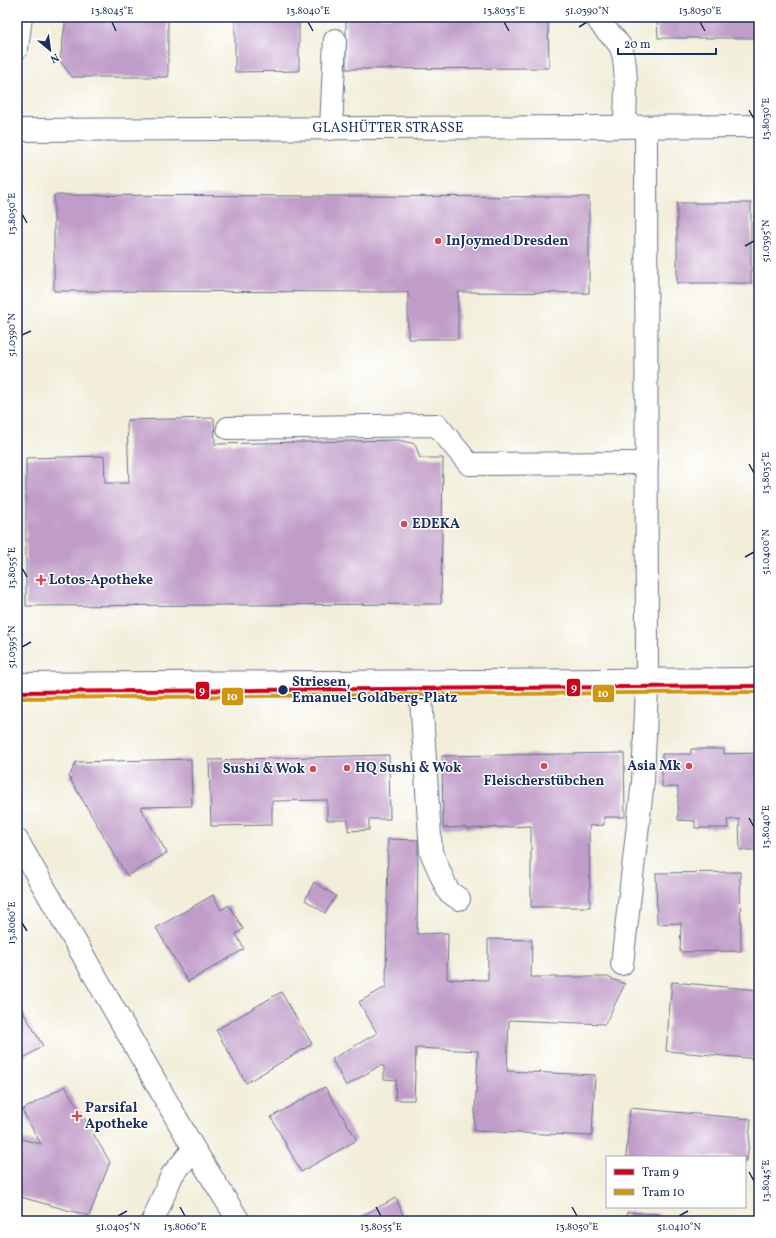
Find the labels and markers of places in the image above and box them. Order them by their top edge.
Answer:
place label: InJoymed Dresden [446,232,569,251]
marker: InJoymed Dresden [433,236,443,246]
place label: EDEKA [412,515,460,534]
marker: EDEKA [399,519,409,529]
place label: Lotos-Apotheke [49,571,153,590]
marker: Lotos-Apotheke [36,575,46,585]
place label: Striesen, Emanuel-Goldberg-Platz [292,673,457,708]
marker: Striesen, Emanuel-Goldberg-Platz [276,683,290,697]
place label: Asia Mk [627,757,682,776]
place label: HQ Sushi & Wok [355,759,462,778]
place label: Sushi & Wok [223,760,306,779]
marker: Fleischerstübchen [539,761,549,771]
marker: Asia Mk [684,761,694,771]
marker: HQ Sushi & Wok [342,763,352,773]
marker: Sushi & Wok [308,764,318,774]
place label: Fleischerstübchen [484,772,604,791]
place label: Parsifal Apotheke [85,1099,148,1134]
marker: Parsifal Apotheke [72,1111,82,1121]

